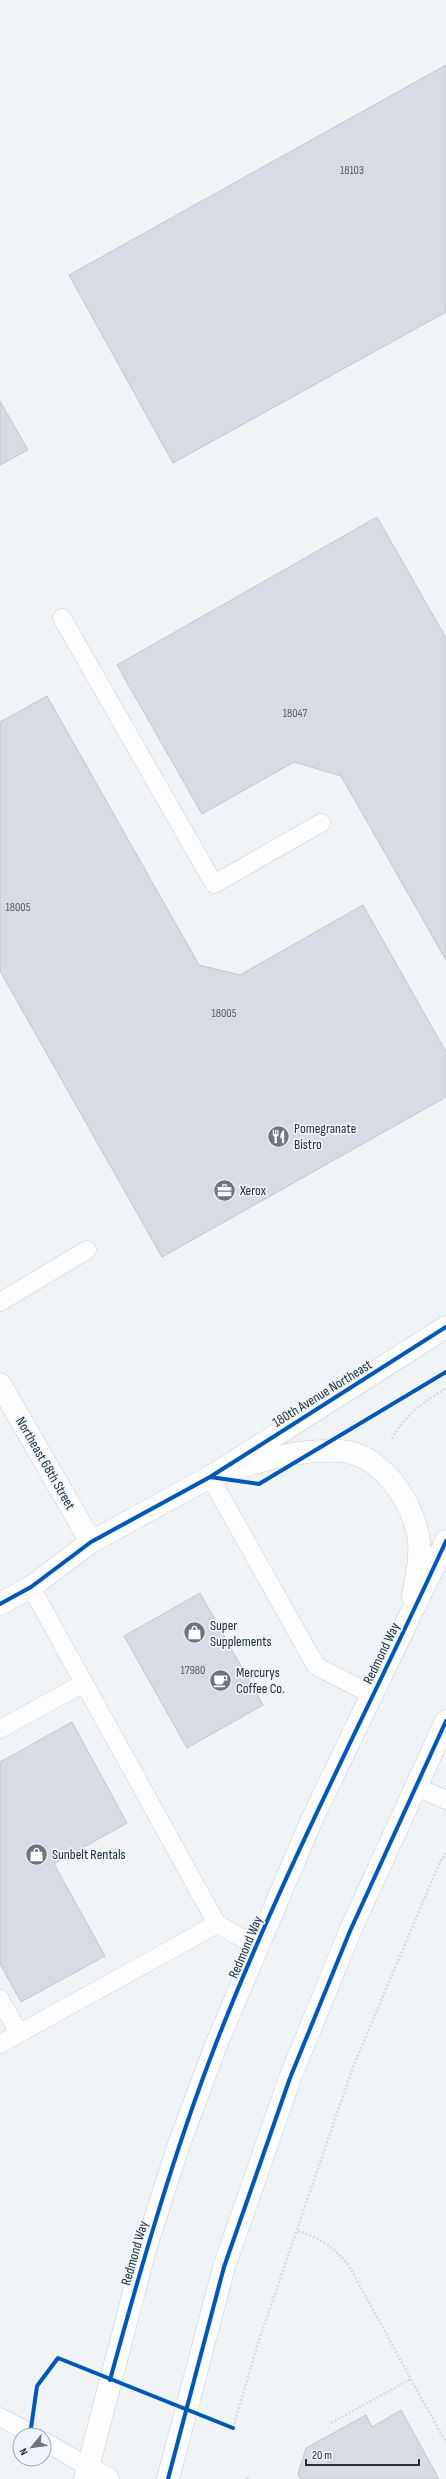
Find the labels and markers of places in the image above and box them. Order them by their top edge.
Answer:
place label: Pomegranate Bistro [294,1120,356,1153]
restaurant icon: Pomegranate Bistro [266,1123,292,1149]
office icon: Xerox [212,1177,238,1203]
place label: Xerox [239,1182,267,1199]
place label: Super Supplements [210,1617,272,1650]
shop icon: Super Supplements [182,1620,208,1646]
place label: Mercurys Coffee Co. [236,1664,285,1697]
cafe icon: Mercurys Coffee Co. [208,1667,234,1693]
shop icon: Sunbelt Rentals [23,1841,49,1867]
place label: Sunbelt Rentals [52,1846,126,1863]

